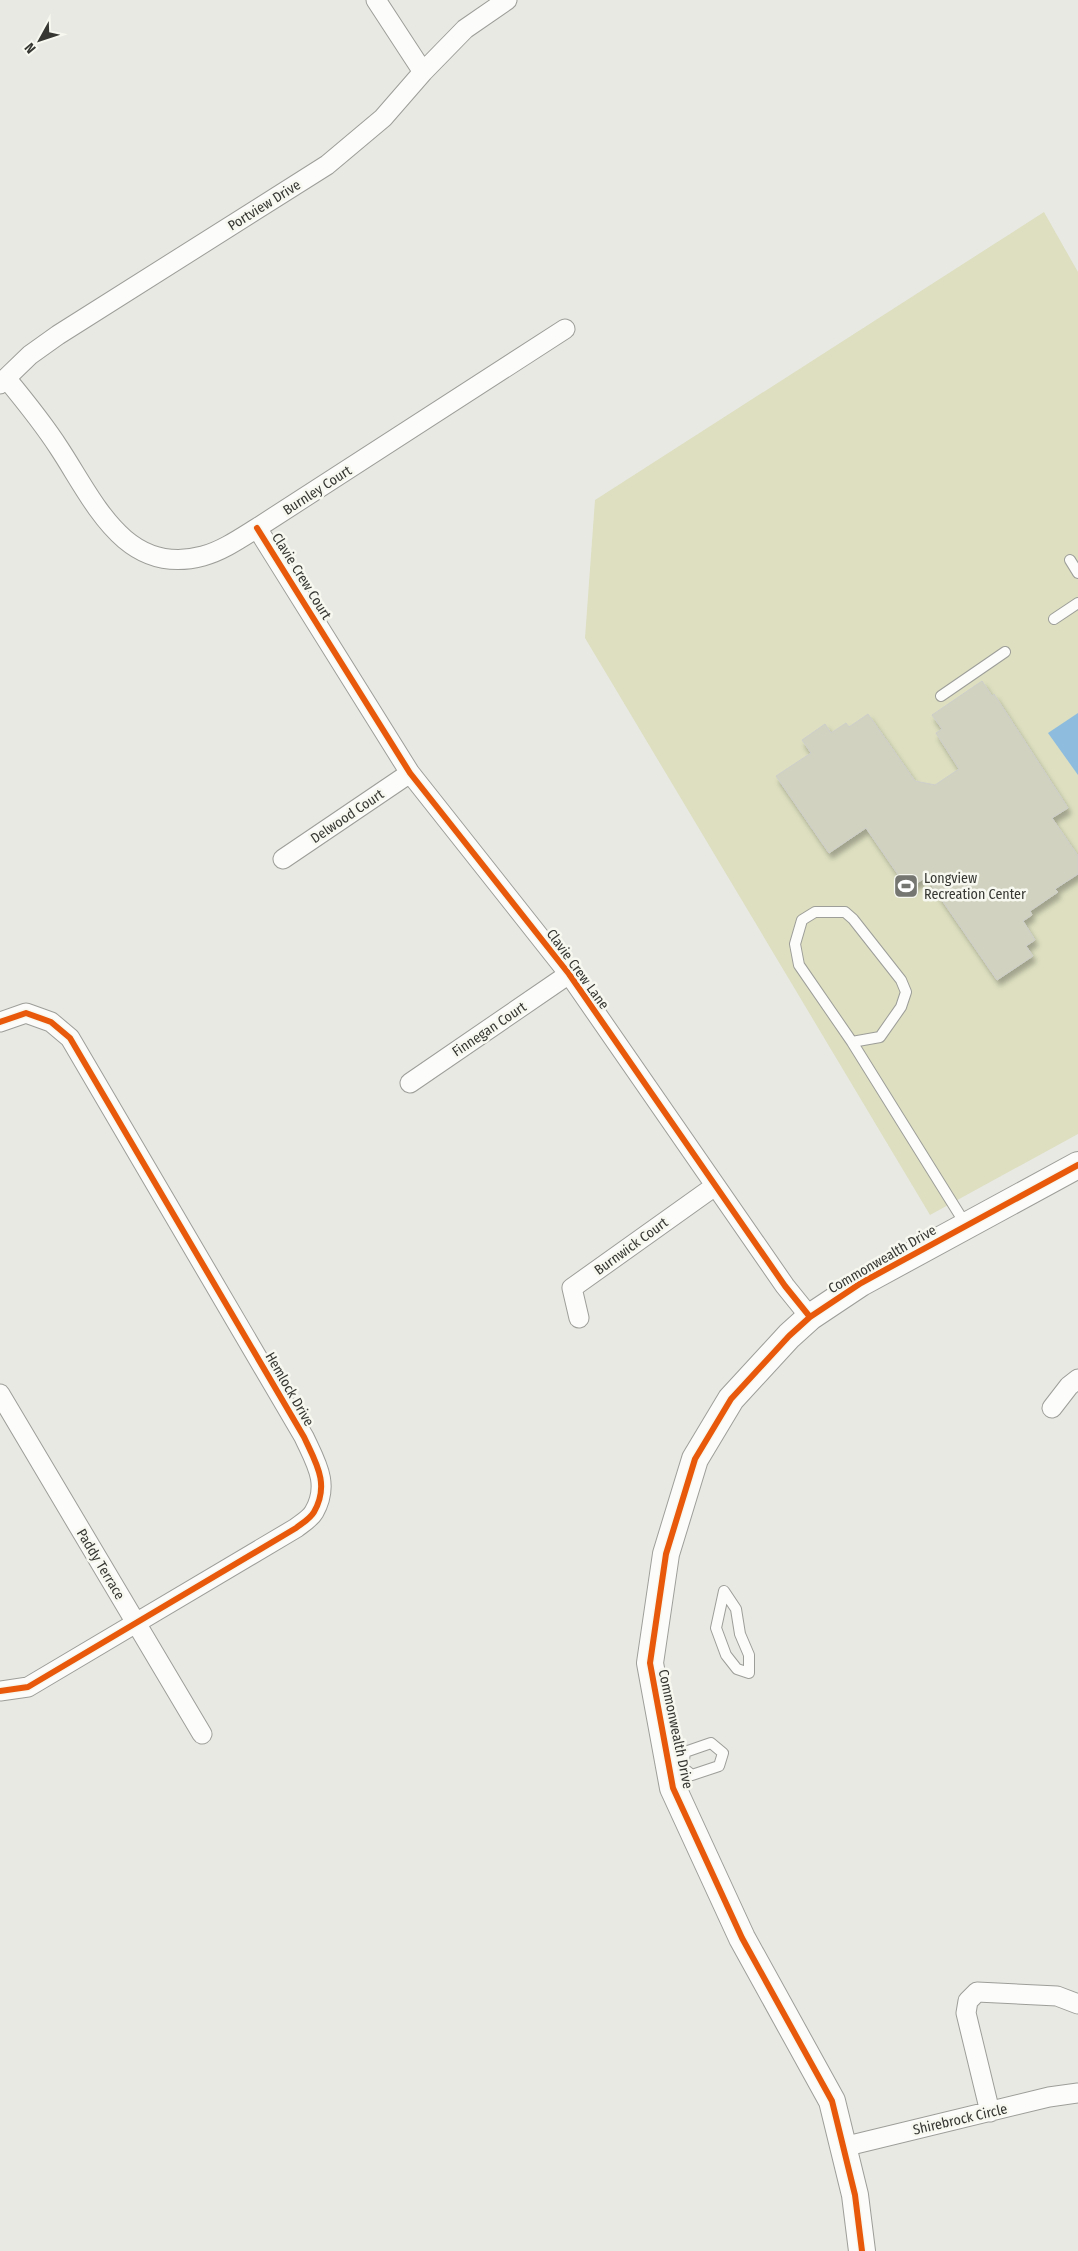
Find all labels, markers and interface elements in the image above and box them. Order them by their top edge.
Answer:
north arrow [15,15,65,65]
text: N [21,39,40,57]
street label: Portview Drive [225,176,304,234]
street label: Burnley Court [280,462,355,519]
street label: Clavie Crew Court [268,530,335,623]
street label: Delwood Court [308,786,387,847]
place label: Longview Recreation Center [924,870,1026,903]
sports icon: Longview Recreation Center [893,873,919,899]
street label: Clavie Crew Lane [543,926,613,1013]
street label: Finnegan Court [449,998,530,1060]
street label: Burnwick Court [591,1214,672,1279]
street label: Commonwealth Drive [825,1222,939,1297]
street label: Hemlock Drive [262,1349,318,1429]
street label: Paddy Terrace [73,1526,128,1603]
street label: Commonwealth Drive [655,1668,696,1790]
street label: Shirebrock Circle [911,2100,1009,2139]

